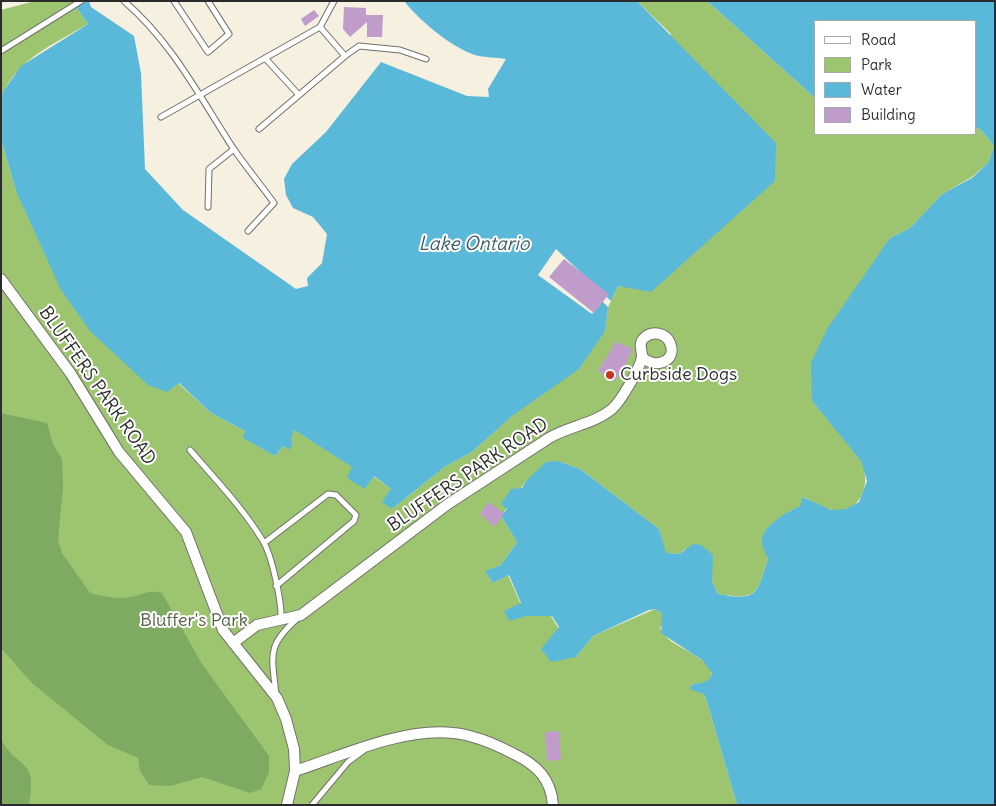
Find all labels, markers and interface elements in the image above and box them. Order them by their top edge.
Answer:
legend [814,20,976,135]
text: Road [861,30,896,49]
text: Park [861,55,892,74]
text: Water [861,80,902,99]
text: Building [861,105,916,124]
water label: Lake Ontario [419,234,529,256]
street label: BLUFFERS PARK ROAD [34,303,160,469]
place label: Curbside Dogs [620,364,737,386]
marker: Curbside Dogs [604,369,616,381]
street label: BLUFFERS PARK ROAD [384,413,552,537]
park label: Bluffer's Park [140,610,248,632]

